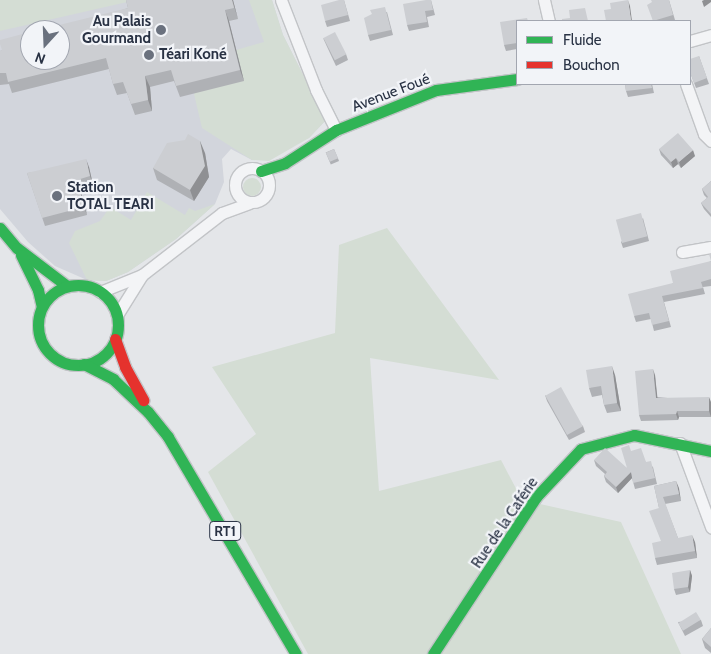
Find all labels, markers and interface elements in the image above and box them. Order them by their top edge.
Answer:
place label: Au Palais Gourmand [82,12,151,47]
north arrow [20,20,70,70]
legend [516,20,691,85]
marker: Au Palais Gourmand [155,24,167,36]
text: Fluide [563,31,601,49]
place label: Téari Koné [159,46,227,64]
text: N [32,48,48,68]
marker: Téari Koné [143,49,155,61]
text: Bouchon [563,56,620,74]
street label: Avenue Foué [350,70,432,116]
place label: Station TOTAL TEARI [67,178,154,213]
marker: Station TOTAL TEARI [51,190,63,202]
street label: Rue de la Caférie [468,474,542,572]
road number: RT1 [209,520,241,542]

